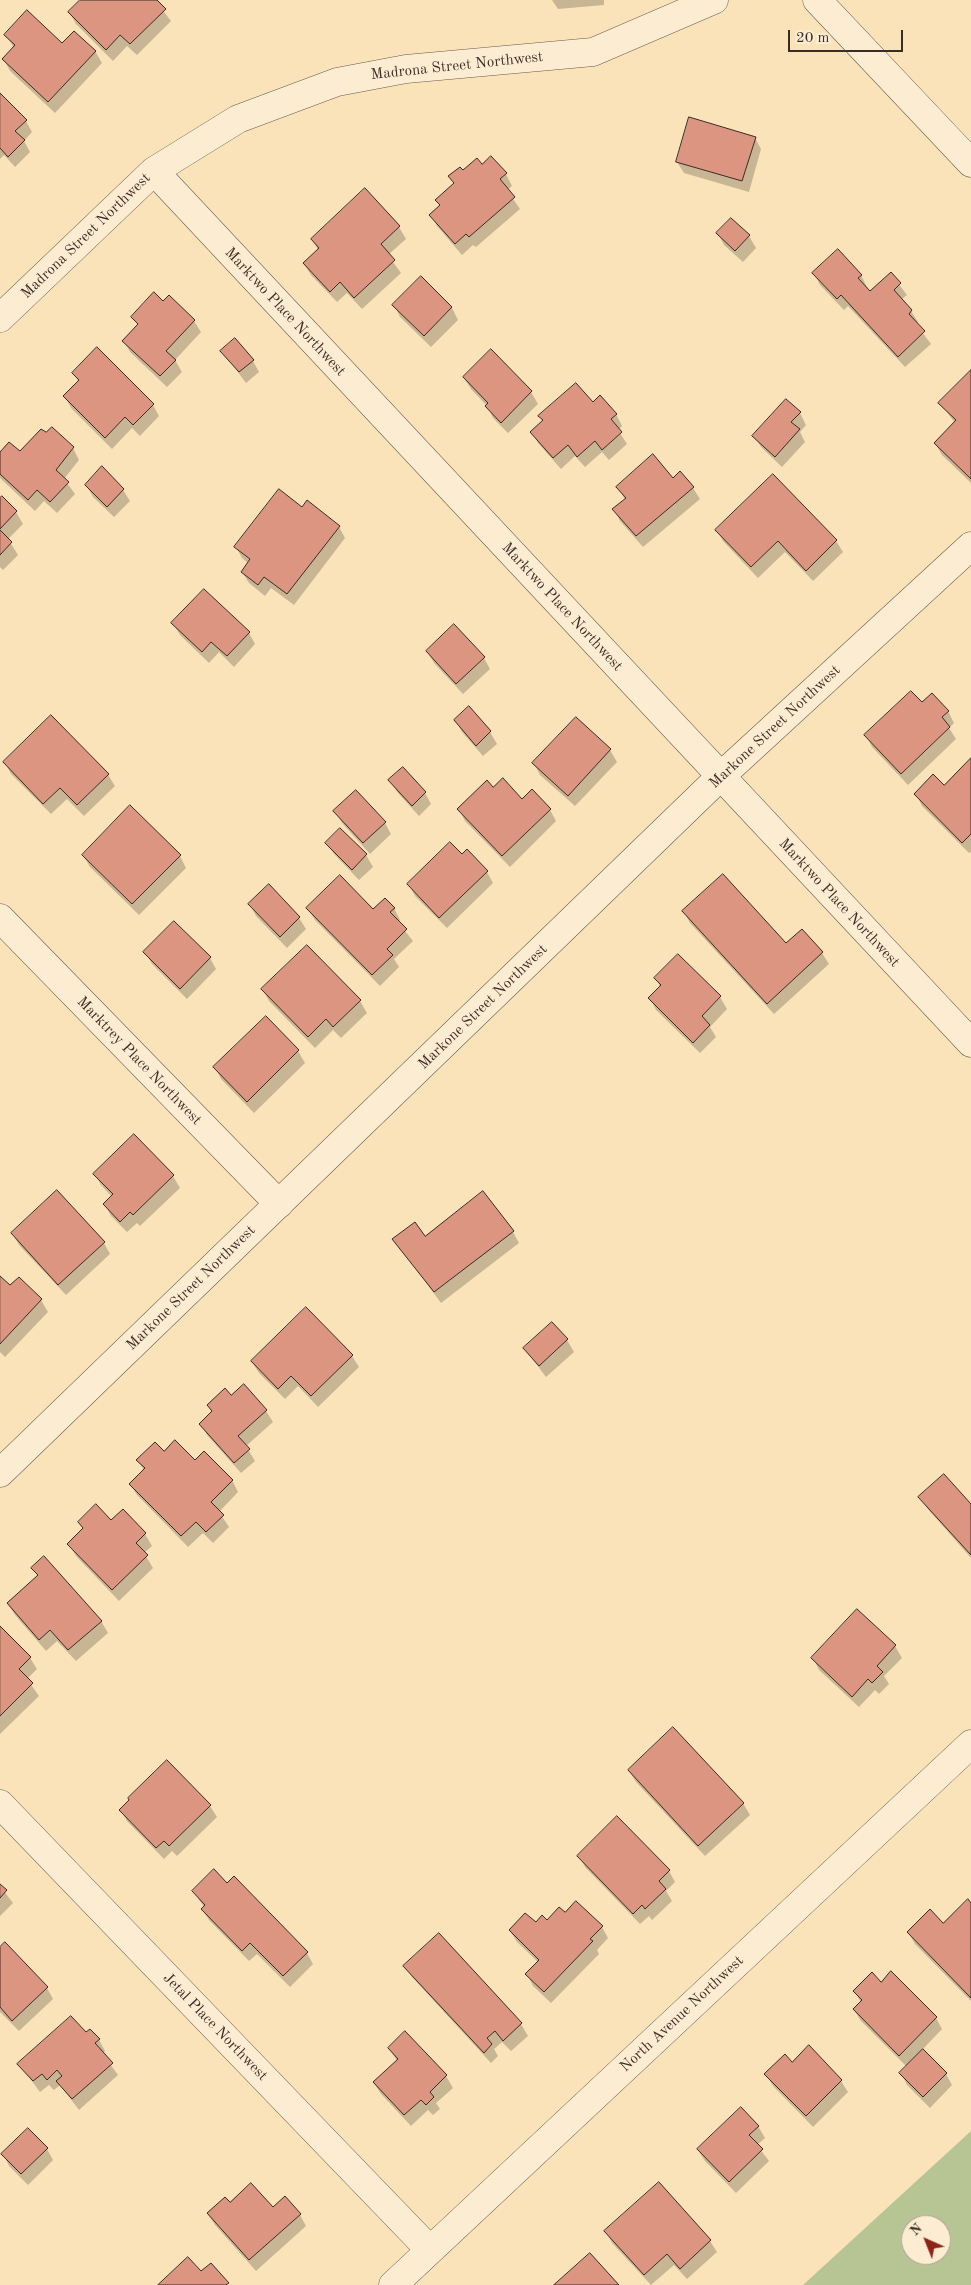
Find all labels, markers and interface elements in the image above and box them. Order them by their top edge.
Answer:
scale bar [791,20,906,52]
text: 20 m [796,31,830,46]
street label: Madrona Street Northwest [370,48,544,84]
street label: Madrona Street Northwest [17,169,155,303]
street label: Marktwo Place Northwest [221,244,349,380]
street label: Marktwo Place Northwest [498,539,626,675]
street label: Markone Street Northwest [706,662,844,792]
street label: Marktwo Place Northwest [775,835,903,971]
street label: Markone Street Northwest [415,941,551,1073]
street label: Marktrey Place Northwest [73,993,205,1129]
street label: Markone Street Northwest [123,1222,259,1354]
street label: North Avenue Northwest [616,1952,748,2076]
street label: Jetal Place Northwest [159,1969,271,2085]
north arrow [901,2215,951,2265]
text: N [908,2221,925,2239]

